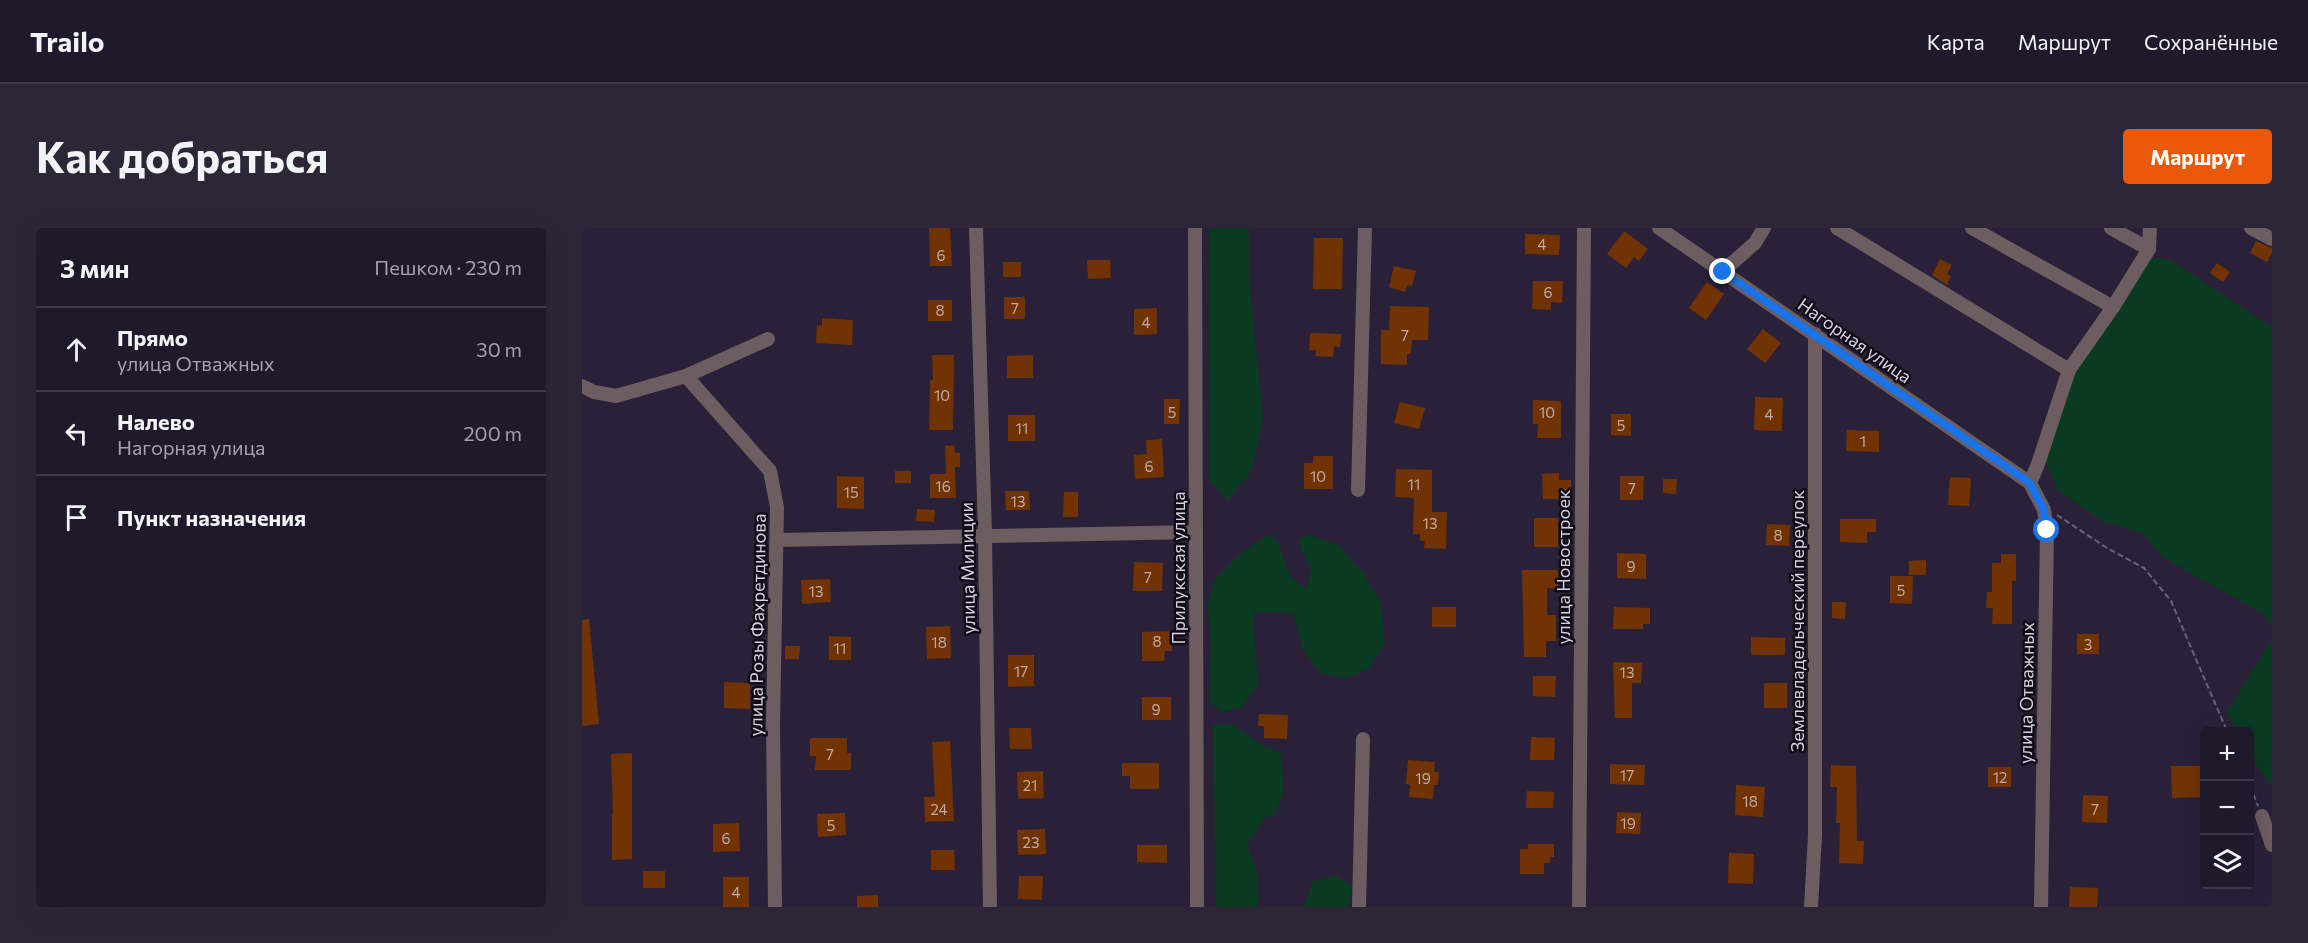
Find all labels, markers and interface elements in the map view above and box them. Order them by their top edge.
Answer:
text: Trailo [30,24,105,58]
text: Карта [1927,29,1985,54]
text: Маршрут [2018,29,2111,54]
text: Сохранённые [2144,29,2278,54]
button: Маршрут [2123,129,2272,184]
text: Как добраться [36,130,328,182]
house number: 4 [1538,235,1547,253]
house number: 6 [936,246,946,264]
text: 3 мин [60,252,130,283]
text: Пешком · 230 m [374,255,522,279]
route end [1709,258,1735,284]
house number: 6 [1543,283,1553,301]
street label: Нагорная улица [1794,293,1916,387]
house number: 7 [1011,299,1019,317]
house number: 8 [935,301,945,319]
house number: 4 [1142,313,1151,331]
text: Прямо [117,324,188,351]
house number: 7 [1401,326,1409,344]
icon: ahead [60,333,93,366]
text: 30 m [476,337,522,361]
text: улица Отважных [117,351,275,375]
house number: 10 [934,386,950,404]
house number: 5 [1168,403,1176,421]
house number: 10 [1539,403,1555,421]
house number: 4 [1765,405,1774,423]
text: Налево [117,408,195,435]
house number: 5 [1617,416,1625,434]
icon: left [60,417,93,450]
house number: 11 [1016,419,1028,437]
text: 200 m [464,421,522,445]
house number: 1 [1860,432,1866,450]
text: Нагорная улица [117,435,265,459]
house number: 6 [1144,457,1154,475]
house number: 10 [1310,467,1326,485]
house number: 11 [1408,475,1420,493]
house number: 16 [935,477,951,495]
house number: 7 [1628,479,1636,497]
house number: 15 [843,483,859,501]
street label: улица Новостроек [1552,489,1574,645]
street label: Землевладельческий переулок [1786,490,1808,752]
street label: Прилукская улица [1167,491,1189,645]
house number: 13 [1011,492,1025,510]
icon: arrive [60,501,93,534]
street label: улица Милиции [955,502,979,634]
text: Пункт назначения [117,504,306,531]
street label: улица Розы Фахретдинова [744,513,770,737]
house number: 13 [1423,514,1437,532]
route start [2033,516,2059,542]
house number: 8 [1773,526,1783,544]
house number: 9 [1626,557,1636,575]
house number: 7 [1144,568,1152,586]
house number: 5 [1897,581,1905,599]
house number: 13 [809,582,823,600]
street label: улица Отважных [2014,621,2038,764]
house number: 8 [1152,632,1162,650]
house number: 18 [931,633,947,651]
house number: 3 [2084,635,2092,653]
house number: 11 [834,639,846,657]
house number: 17 [1014,662,1028,680]
house number: 13 [1620,663,1634,681]
house number: 9 [1151,700,1161,718]
map controls [2200,727,2254,889]
button: + [2200,727,2254,781]
house number: 7 [826,745,834,763]
house number: 17 [1620,766,1634,784]
house number: 12 [1993,768,2007,786]
house number: 19 [1415,769,1431,787]
house number: 21 [1023,776,1037,794]
button: − [2200,781,2254,835]
house number: 18 [1742,792,1758,810]
house number: 24 [930,800,948,818]
house number: 7 [2091,800,2099,818]
house number: 19 [1620,814,1636,832]
house number: 5 [827,816,835,834]
house number: 6 [721,829,731,847]
house number: 23 [1023,833,1039,851]
button: layers [2200,835,2254,889]
house number: 4 [732,883,741,901]

